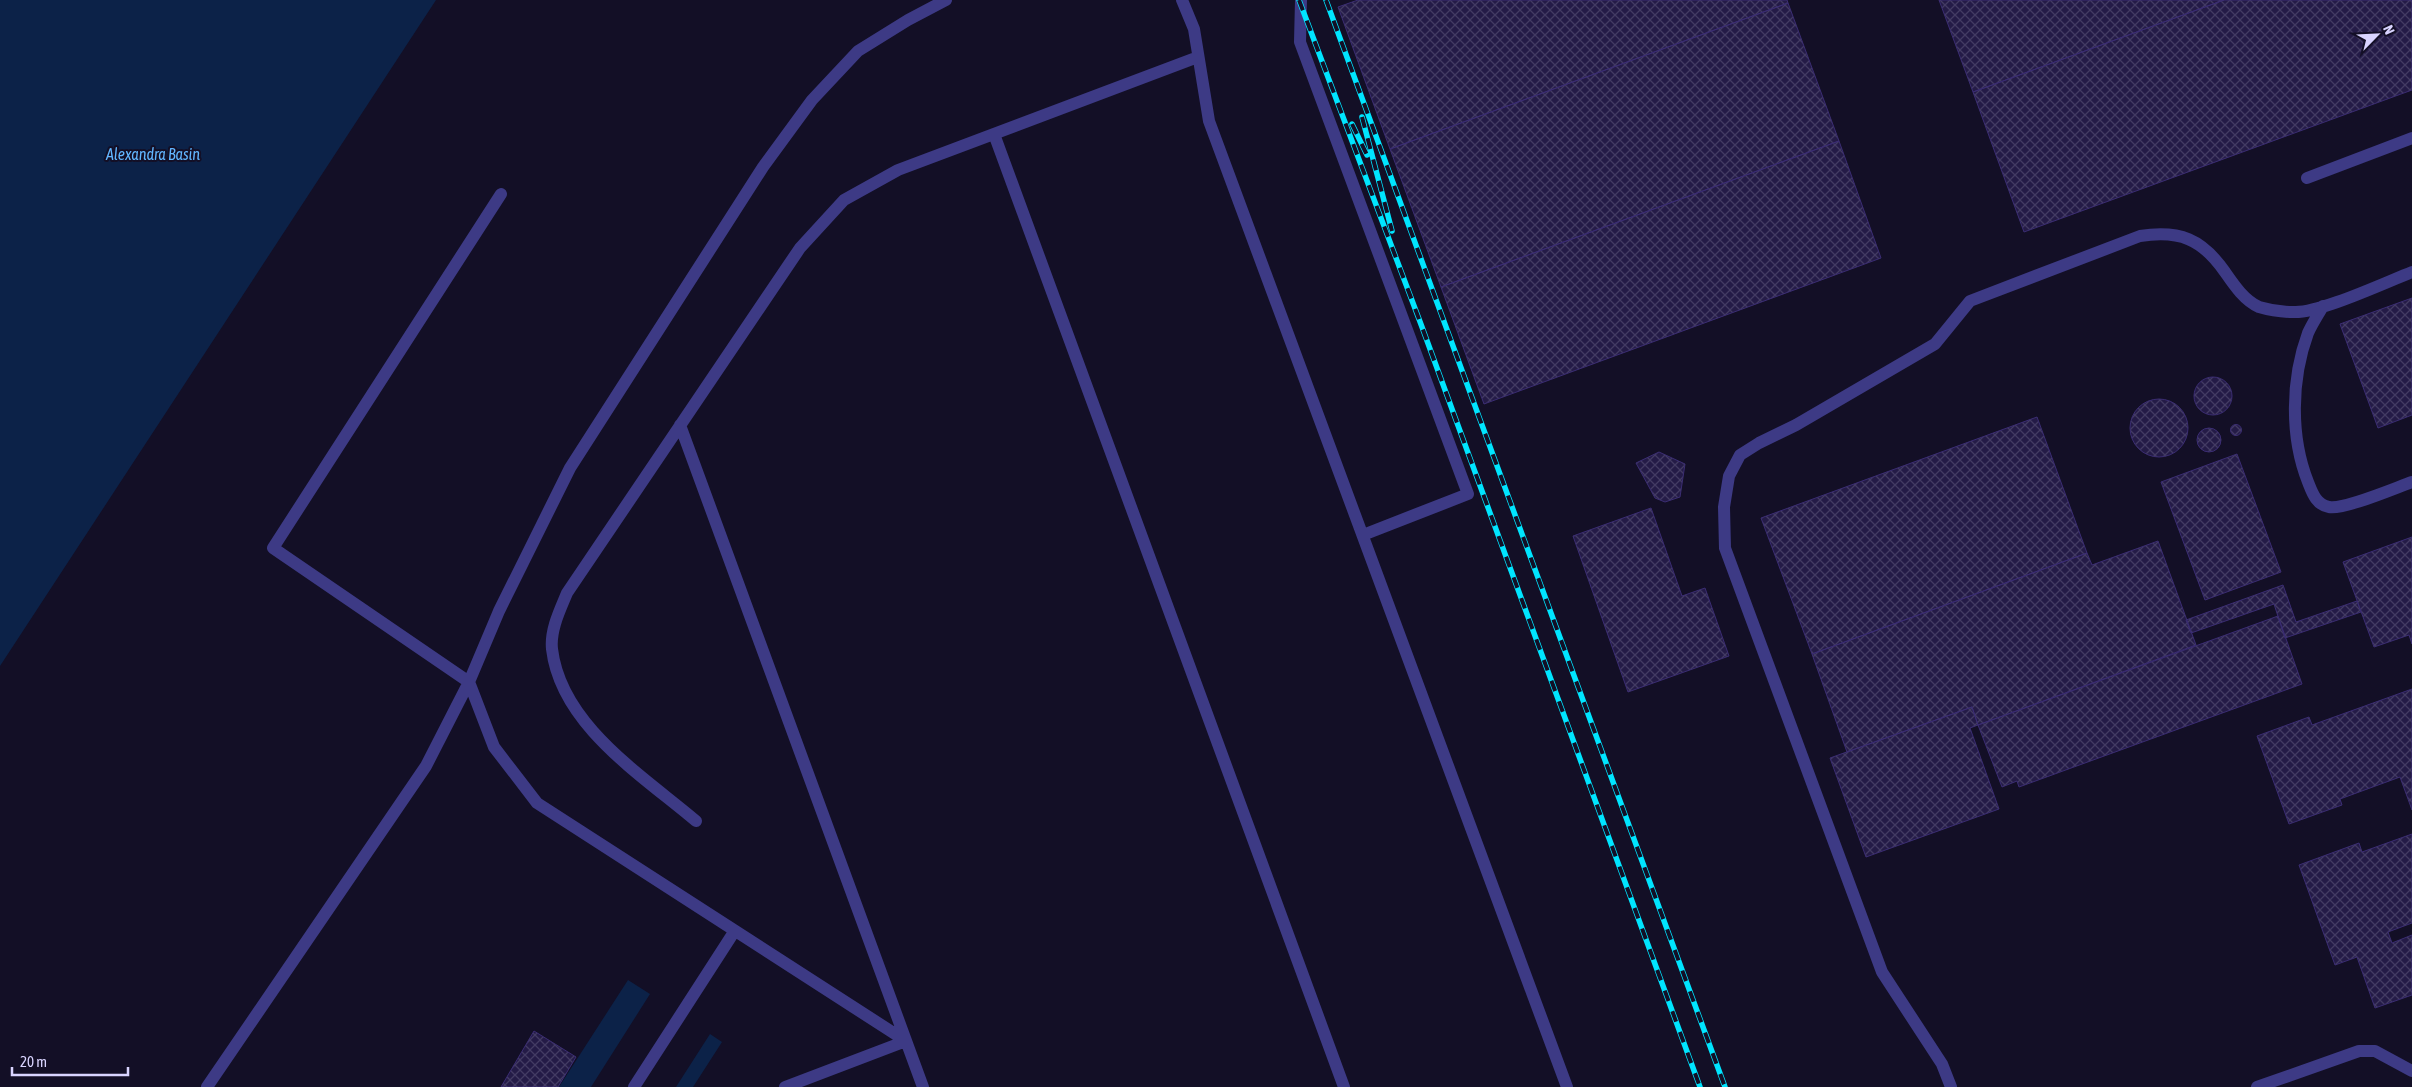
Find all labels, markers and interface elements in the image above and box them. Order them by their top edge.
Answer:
north arrow [2352,10,2402,60]
text: N [2380,23,2398,37]
water label: Alexandra Basin [105,145,200,163]
scale bar [12,1044,129,1076]
text: 20 m [20,1053,47,1070]

